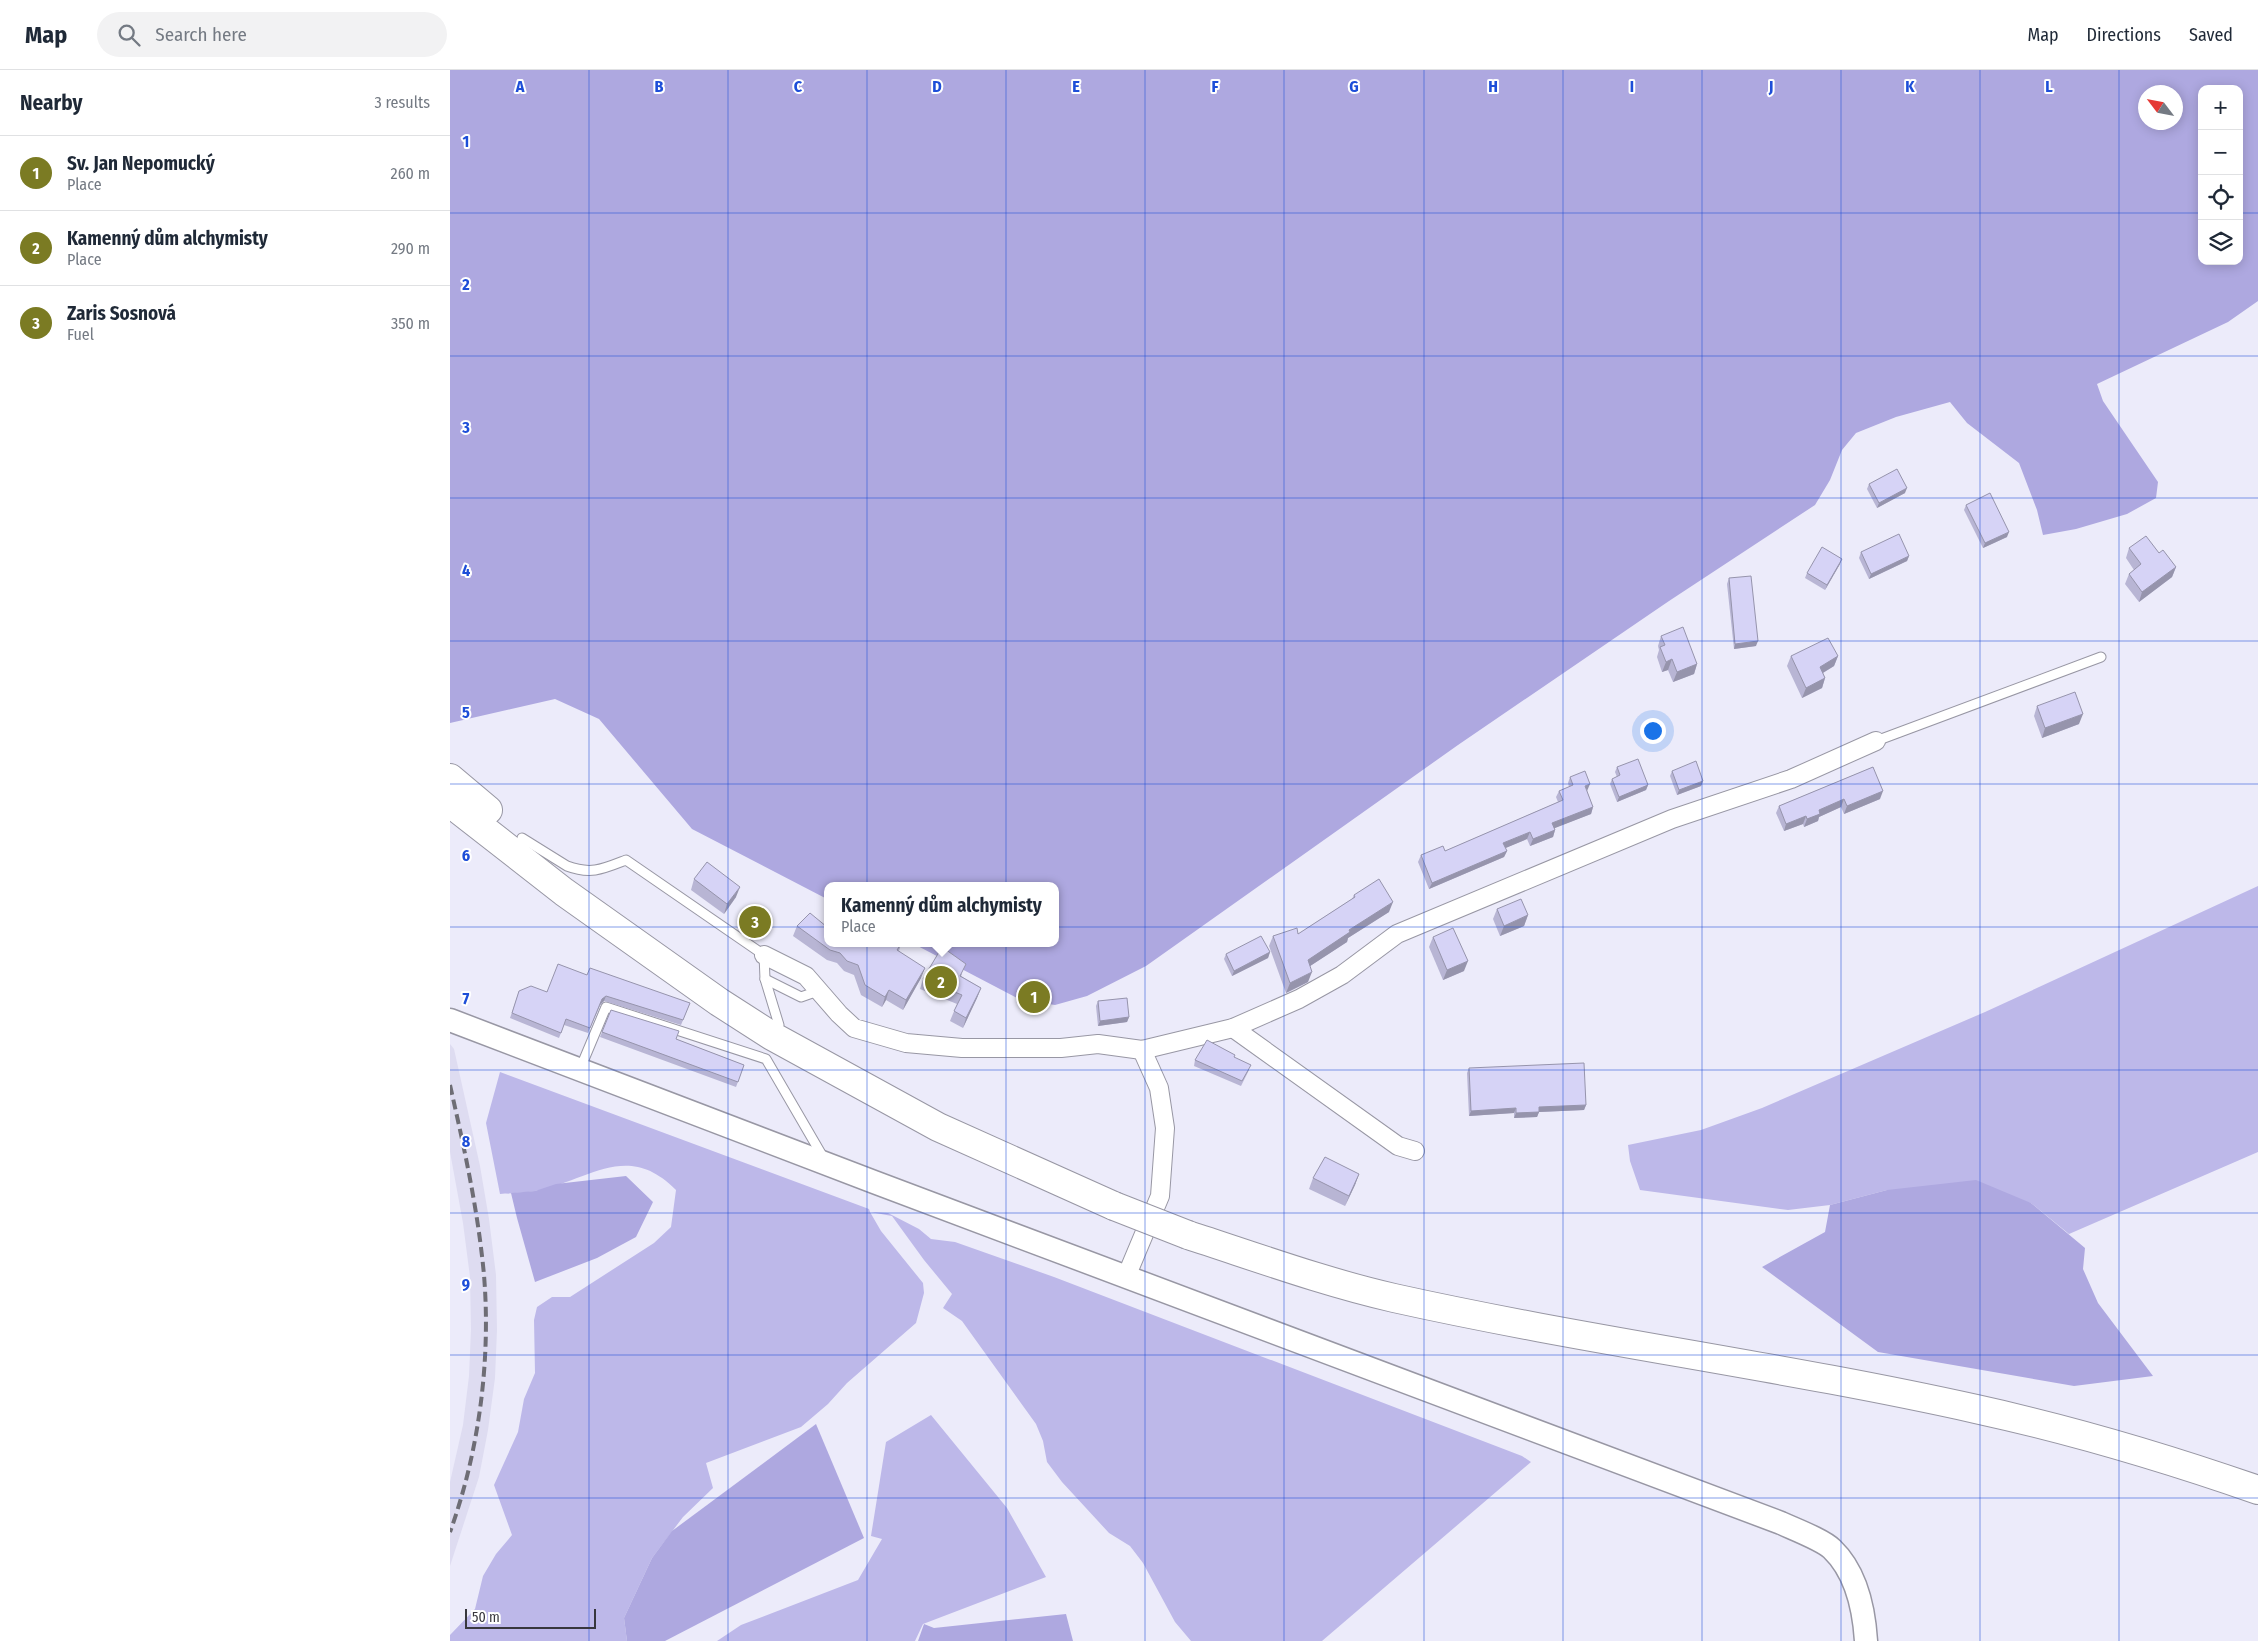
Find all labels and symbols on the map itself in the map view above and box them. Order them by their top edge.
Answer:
text: A [515,77,525,96]
text: B [655,77,664,96]
text: C [794,77,803,96]
text: D [932,77,942,96]
text: E [1072,77,1080,96]
text: F [1211,77,1219,96]
text: G [1349,77,1359,96]
text: H [1488,77,1498,96]
text: I [1630,77,1634,96]
text: J [1768,77,1773,96]
text: K [1905,77,1915,96]
text: L [2045,77,2053,96]
north arrow [2138,85,2183,130]
text: 1 [463,132,469,151]
text: 2 [461,275,470,294]
text: 3 [461,418,470,437]
text: 4 [462,561,470,580]
text: 5 [462,703,470,722]
your location [1640,718,1666,744]
text: 6 [462,846,470,865]
pin: 3 [739,903,771,941]
pin: 2 [925,963,957,1001]
pin: 1 [1018,978,1050,1016]
text: 7 [463,989,470,1008]
text: 8 [462,1132,471,1151]
text: 9 [462,1275,470,1294]
scale bar [465,1606,596,1629]

